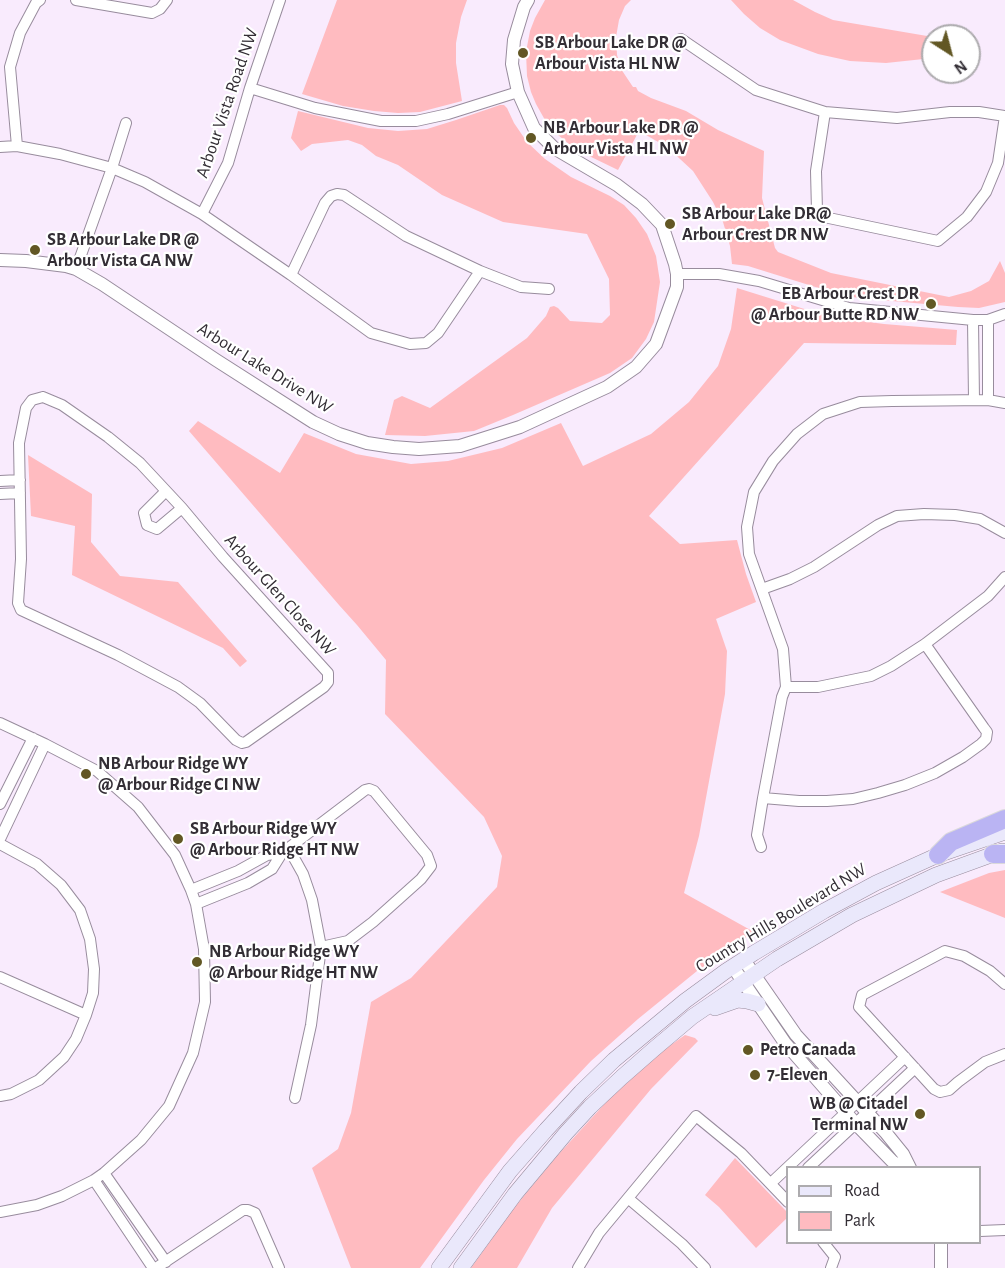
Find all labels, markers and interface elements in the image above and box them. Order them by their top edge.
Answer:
north arrow [921,24,981,84]
street label: Arbour Vista Road NW [191,25,263,181]
place label: SB Arbour Lake DR @ Arbour Vista HL NW [535,32,687,74]
marker: SB Arbour Lake DR @ Arbour Vista HL NW [516,46,530,60]
text: N [951,57,970,77]
place label: NB Arbour Lake DR @ Arbour Vista HL NW [543,117,699,160]
marker: NB Arbour Lake DR @ Arbour Vista HL NW [524,131,538,145]
place label: SB Arbour Lake DR@ Arbour Crest DR NW [682,203,831,246]
marker: SB Arbour Lake DR@ Arbour Crest DR NW [663,217,677,231]
place label: SB Arbour Lake DR @ Arbour Vista GA NW [47,229,199,272]
marker: SB Arbour Lake DR @ Arbour Vista GA NW [28,243,42,257]
place label: EB Arbour Crest DR @ Arbour Butte RD NW [751,283,919,326]
marker: EB Arbour Crest DR @ Arbour Butte RD NW [924,297,938,311]
street label: Arbour Lake Drive NW [193,318,337,418]
street label: Arbour Glen Close NW [220,530,340,660]
place label: NB Arbour Ridge WY @ Arbour Ridge CI NW [98,753,260,795]
marker: NB Arbour Ridge WY @ Arbour Ridge CI NW [79,767,93,781]
place label: SB Arbour Ridge WY @ Arbour Ridge HT NW [190,818,359,860]
marker: SB Arbour Ridge WY @ Arbour Ridge HT NW [171,832,185,846]
street label: Country Hills Boulevard NW [692,858,870,978]
place label: NB Arbour Ridge WY @ Arbour Ridge HT NW [209,941,378,984]
marker: NB Arbour Ridge WY @ Arbour Ridge HT NW [190,955,204,969]
place label: Petro Canada [760,1039,856,1061]
marker: Petro Canada [741,1043,755,1057]
place label: 7-Eleven [767,1064,828,1086]
marker: 7-Eleven [748,1068,762,1082]
place label: WB @ Citadel Terminal NW [809,1093,908,1136]
marker: WB @ Citadel Terminal NW [913,1107,927,1121]
legend [786,1166,981,1244]
text: Road [844,1182,880,1200]
text: Park [844,1212,875,1230]

